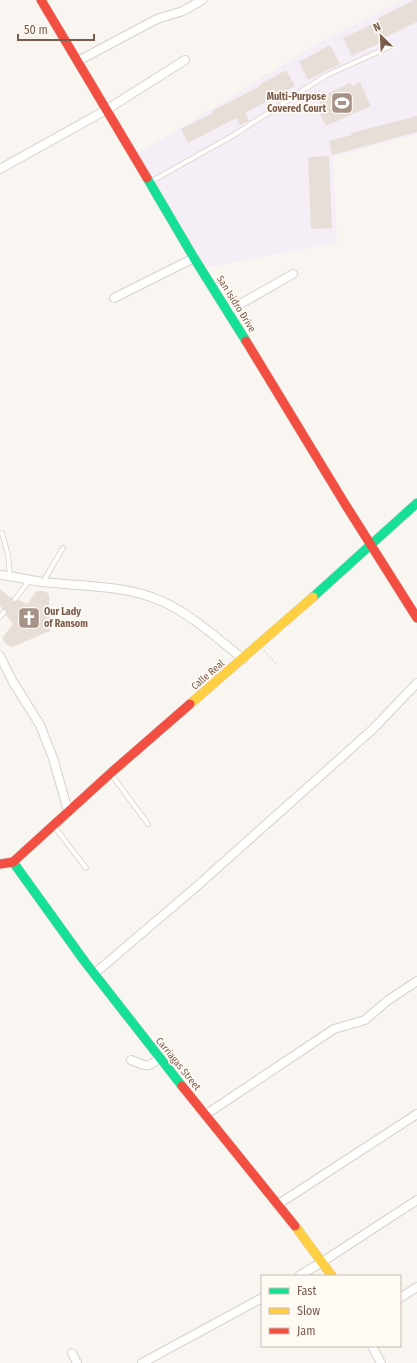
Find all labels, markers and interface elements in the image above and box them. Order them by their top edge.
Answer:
scale bar [18,16,94,42]
north arrow [361,16,401,56]
text: N [371,20,383,35]
text: 50 m [24,23,48,37]
sports icon: Multi-Purpose Covered Court [329,90,355,116]
place label: Multi-Purpose Covered Court [267,91,326,115]
street label: San Isidro Drive [214,274,258,334]
church icon: Our Lady of Ransom [16,605,42,631]
place label: Our Lady of Ransom [44,606,88,630]
street label: Calle Real [189,657,227,693]
street label: Carriagas Street [153,1035,203,1093]
legend [261,1275,401,1347]
text: Fast [297,1284,316,1298]
text: Slow [297,1304,320,1318]
text: Jam [297,1324,315,1338]

